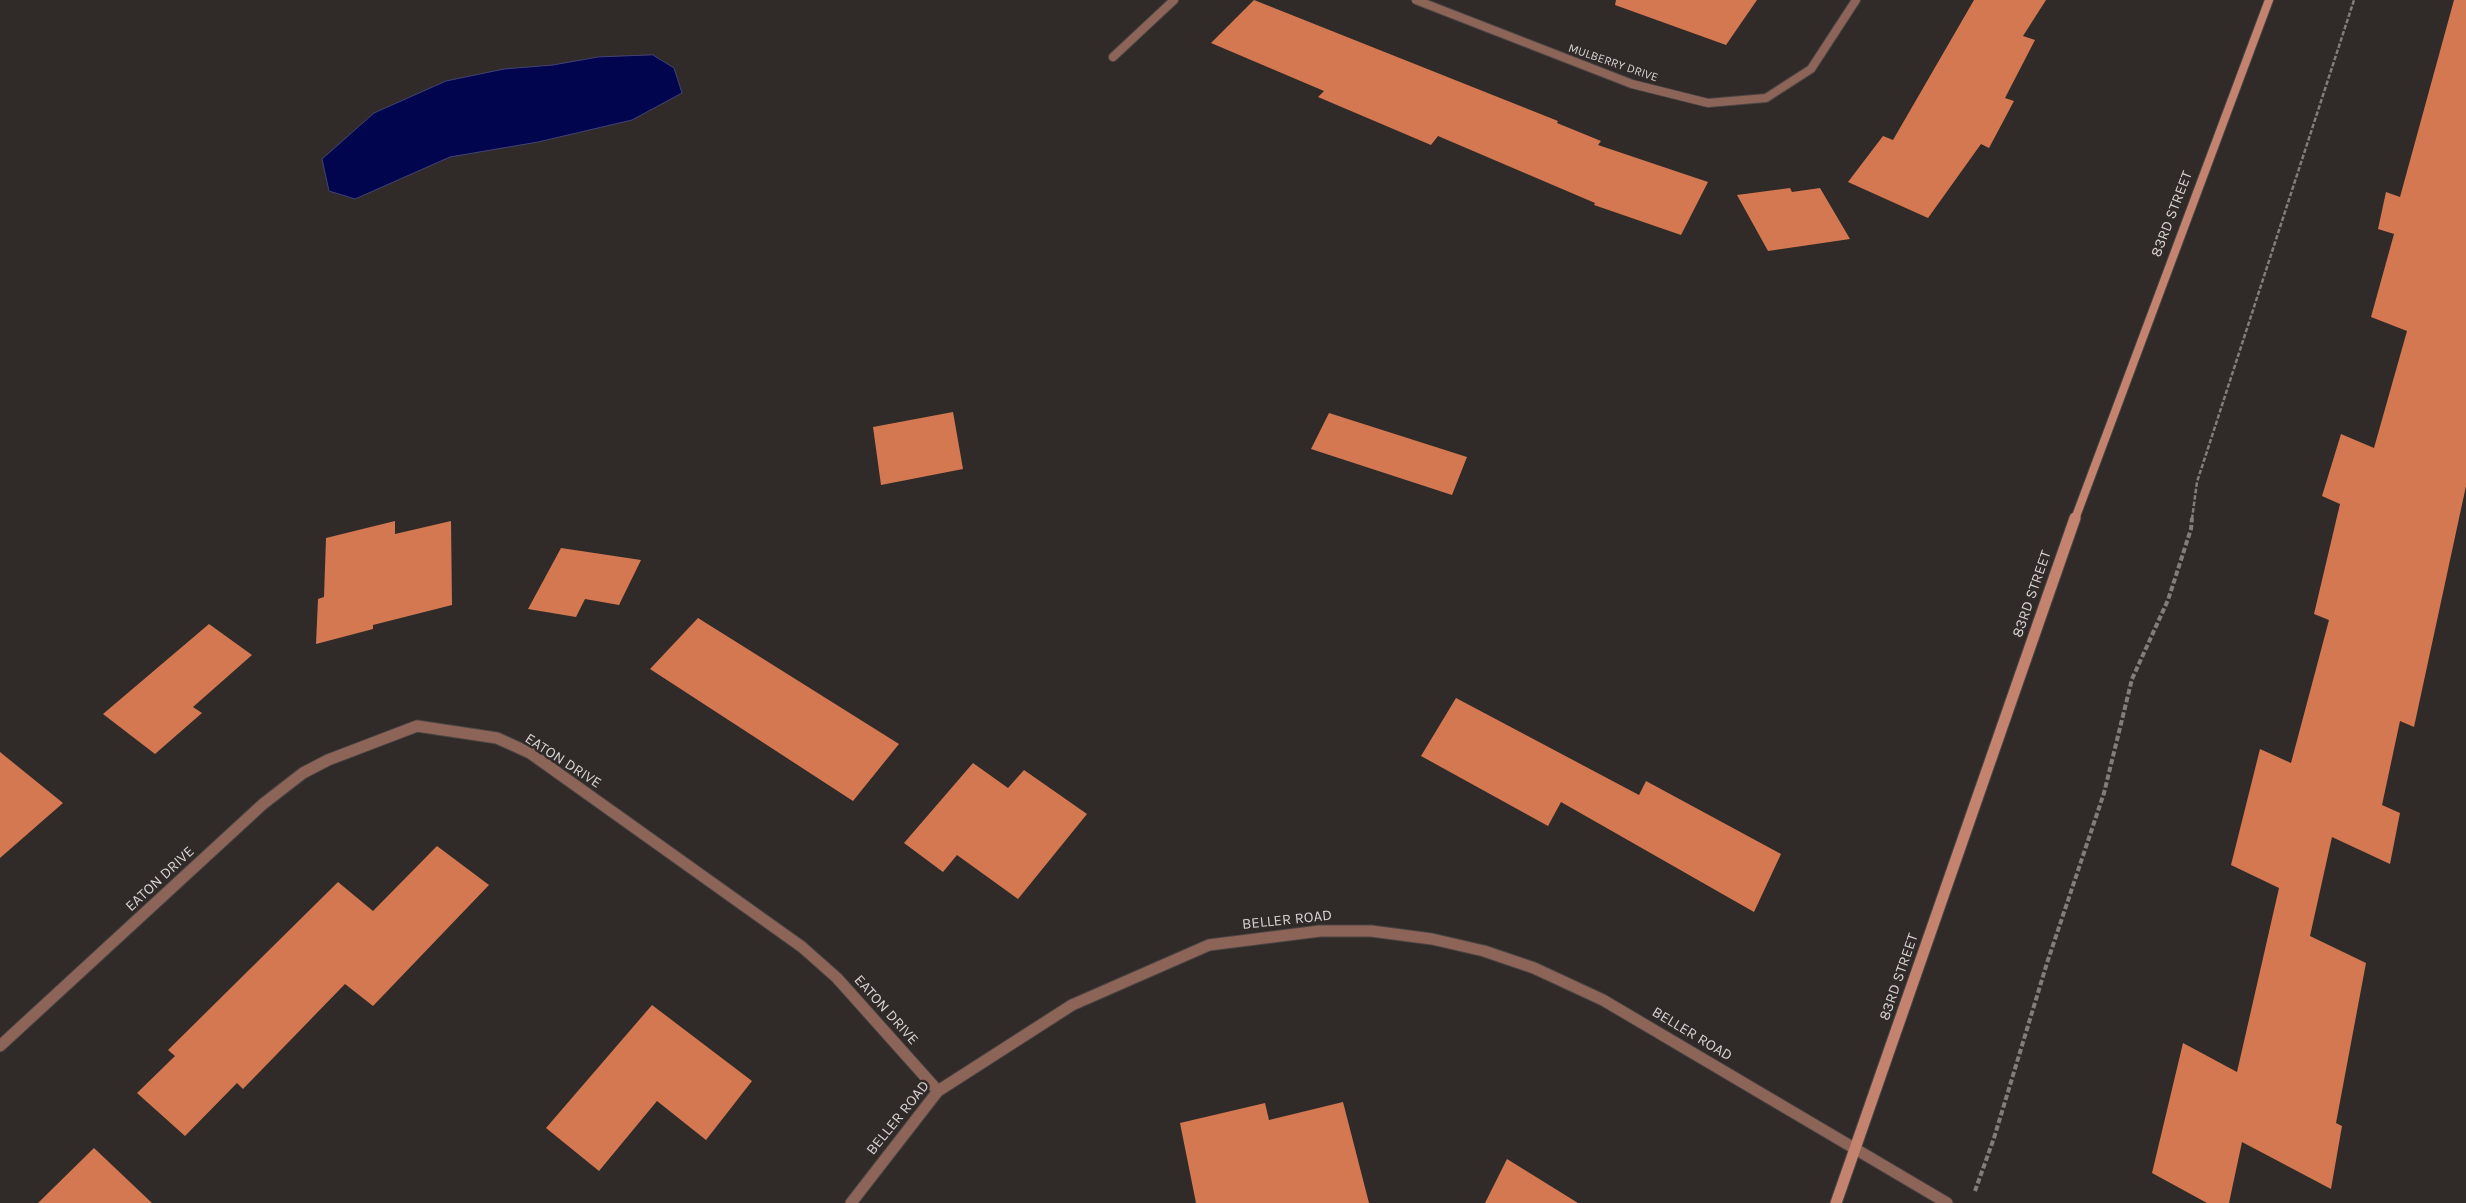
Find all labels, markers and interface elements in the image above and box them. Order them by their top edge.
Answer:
street label: MULBERRY DRIVE [1566,41,1660,85]
street label: 83RD STREET [2147,168,2197,260]
street label: 83RD STREET [2009,548,2055,640]
street label: EATON DRIVE [521,730,605,792]
street label: EATON DRIVE [122,843,198,915]
street label: BELLER ROAD [1241,906,1333,934]
street label: 83RD STREET [1876,931,1922,1023]
street label: EATON DRIVE [850,971,922,1049]
street label: BELLER ROAD [1649,1003,1735,1065]
street label: BELLER ROAD [863,1077,933,1159]

